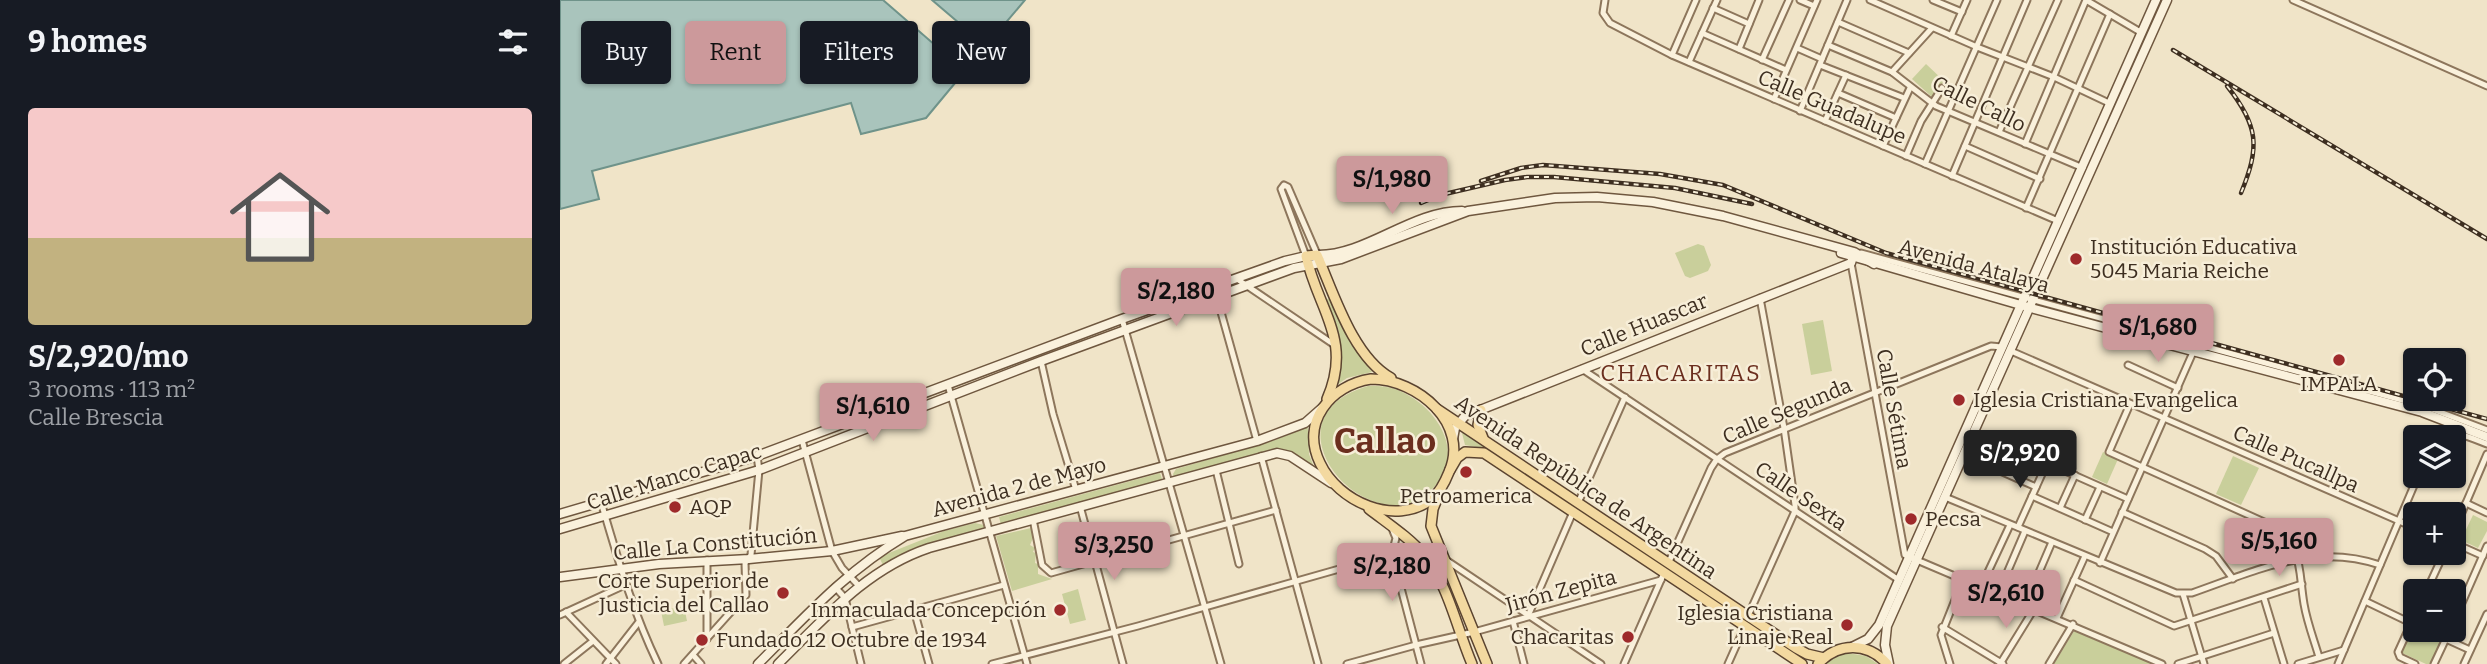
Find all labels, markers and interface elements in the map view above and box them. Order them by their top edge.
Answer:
chip: Buy [581,21,671,84]
chip: Rent [685,21,786,84]
chip: Filters [800,21,918,84]
chip: New [932,21,1030,84]
icon: filters [494,23,532,61]
text: 9 homes [28,24,147,60]
street label: Calle Guadalupe [1754,64,1910,150]
street label: Calle Callo [1928,70,2030,138]
icon: home [217,154,343,280]
pin: S/1,980 [1327,156,1457,216]
text: S/1,980 [1353,165,1431,193]
street label: Avenida Atalaya [1896,233,2053,299]
place label: Institución Educativa 5045 Maria Reiche [2090,234,2298,284]
marker: Institución Educativa 5045 Maria Reiche [2068,251,2084,267]
pin: S/2,180 [1111,268,1241,328]
text: S/2,180 [1137,277,1215,305]
street label: Calle Huascar [1577,288,1711,362]
pin: S/1,680 [2093,304,2223,364]
text: S/1,680 [2119,313,2197,341]
text: S/2,920/mo [28,339,188,375]
street label: Calle Sétima [1871,347,1917,472]
map controls [2403,348,2466,642]
button: locate [2403,348,2466,411]
marker: IMPALA [2331,352,2347,368]
district label: CHACARITAS [1600,359,1762,387]
place label: IMPALA [2300,371,2378,397]
street label: Calle Segunda [1718,372,1856,450]
text: 3 rooms · 113 m² [28,375,195,403]
pin: S/1,610 [808,384,938,443]
place label: Iglesia Cristiana Evangelica [1973,387,2238,413]
street label: Avenida República de Argentina [1450,389,1722,585]
text: S/1,610 [836,392,910,420]
marker: Iglesia Cristiana Evangelica [1951,392,1967,408]
text: Calle Brescia [28,403,164,431]
district label: Callao [1334,420,1436,462]
street label: Calle Pucallpa [2229,420,2364,499]
button: layers [2403,425,2466,488]
pin: S/2,920 [1955,430,2085,490]
street label: Calle Manco Capac [583,438,765,516]
text: S/2,920 [1980,439,2060,467]
street label: Avenida 2 de Mayo [929,451,1109,523]
street label: Calle Sexta [1750,456,1852,537]
marker: Petroamerica [1458,464,1474,480]
place label: Petroamerica [1400,483,1533,509]
place label: AQP [689,494,732,520]
marker: AQP [667,499,683,515]
button: + [2403,502,2466,565]
place label: Pecsa [1925,506,1981,532]
marker: Pecsa [1903,511,1919,527]
pin: S/5,160 [2214,518,2344,578]
street label: Calle La Constitución [612,522,818,566]
pin: S/3,250 [1049,522,1179,582]
text: S/5,160 [2240,527,2318,555]
text: S/3,250 [1074,531,1154,559]
pin: S/2,180 [1327,544,1457,603]
text: S/2,180 [1353,552,1431,580]
street label: Jirón Zepita [1502,564,1620,618]
place label: Corte Superior de Justicia del Callao [598,568,769,618]
pin: S/2,610 [1941,570,2071,630]
text: S/2,610 [1967,579,2045,607]
button: − [2403,579,2466,642]
marker: Corte Superior de Justicia del Callao [775,585,791,601]
place label: Inmaculada Concepción [810,597,1046,623]
place label: Iglesia Cristiana Linaje Real [1677,600,1834,650]
marker: Inmaculada Concepción [1052,602,1068,618]
marker: Iglesia Cristiana Linaje Real [1839,617,1855,633]
place label: Chacaritas [1510,624,1614,650]
place label: Fundado 12 Octubre de 1934 [716,627,986,653]
marker: Chacaritas [1620,629,1636,645]
marker: Fundado 12 Octubre de 1934 [694,632,710,648]

